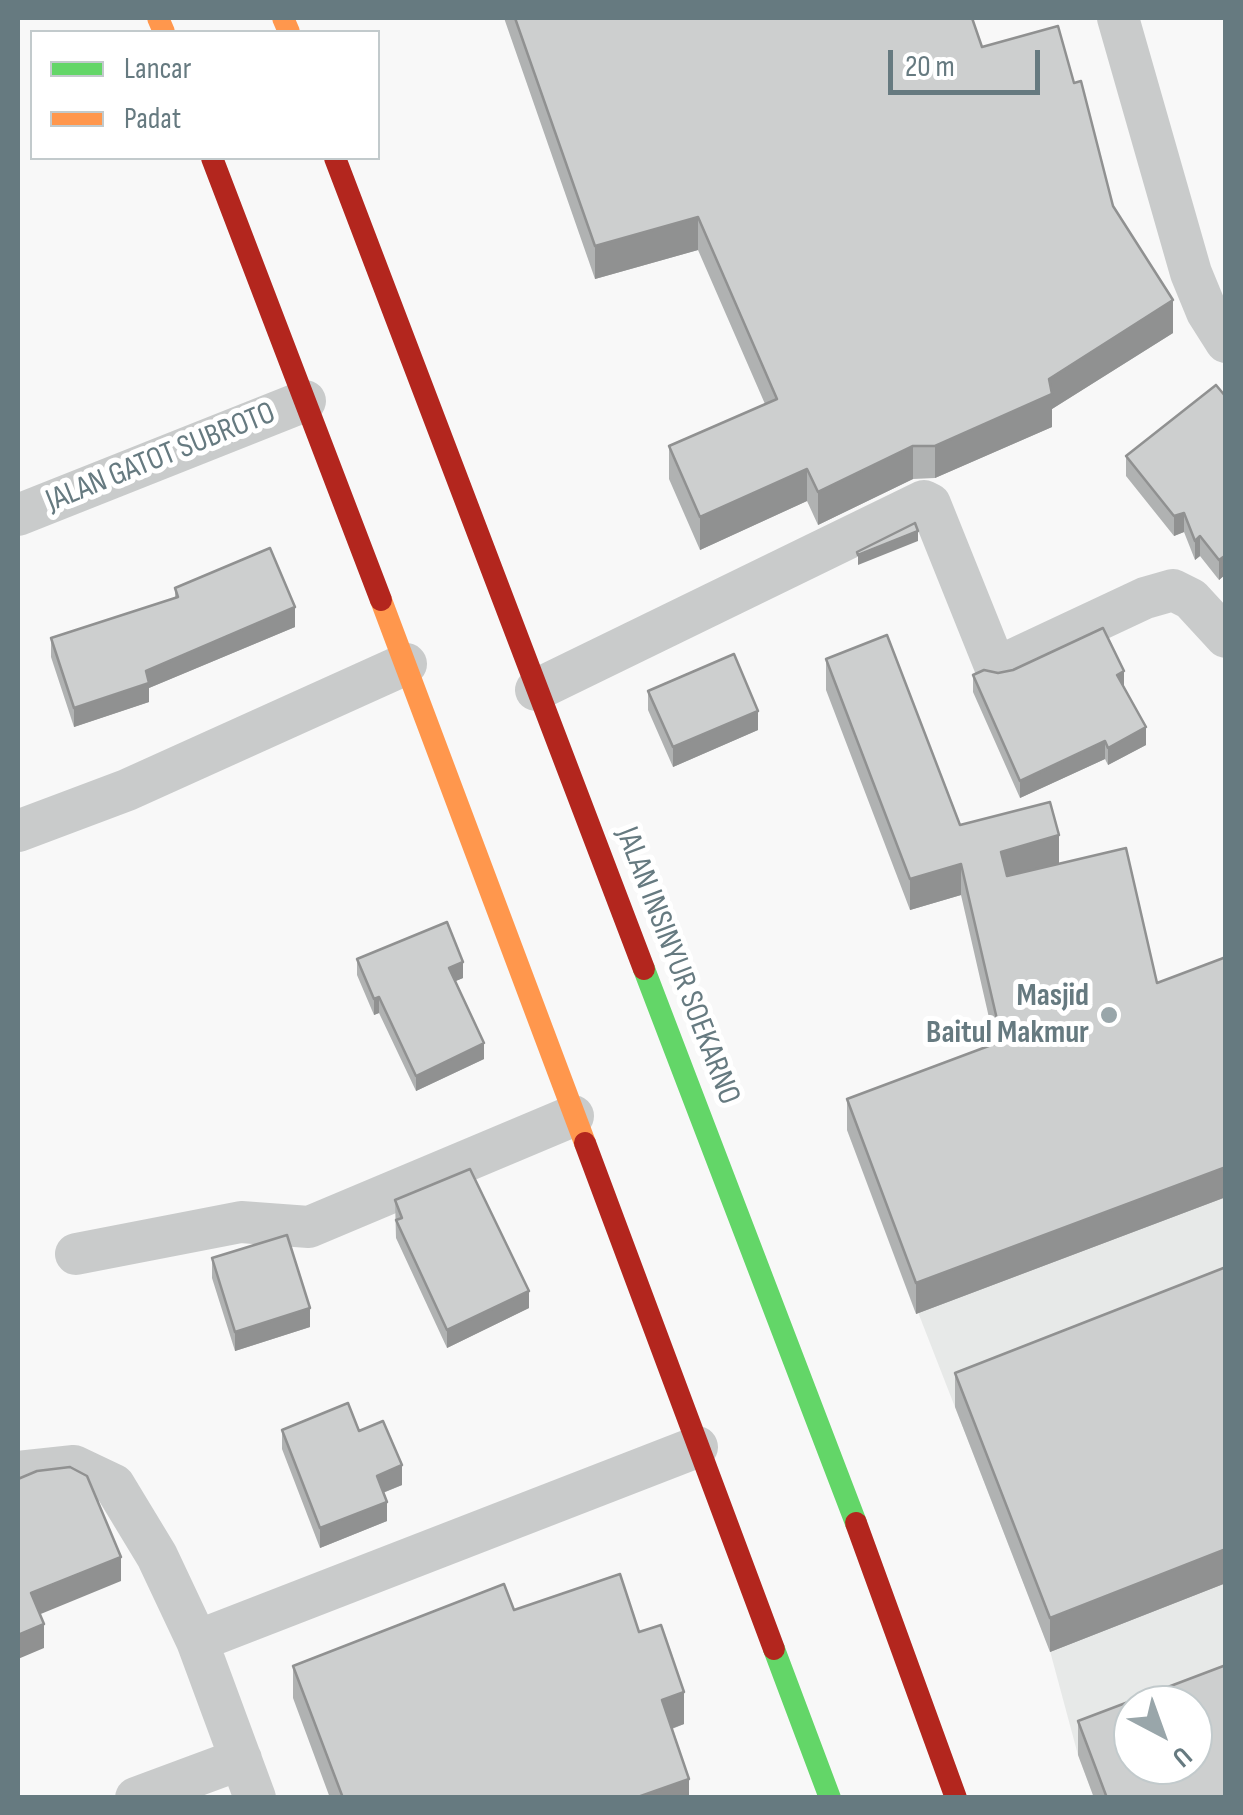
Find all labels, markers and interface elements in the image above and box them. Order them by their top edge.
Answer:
legend [30,30,380,160]
scale bar [893,30,1046,92]
text: 20 m [905,49,955,85]
text: Lancar [124,51,191,87]
text: Padat [124,101,181,137]
street label: JALAN GATOT SUBROTO [41,395,281,521]
street label: JALAN INSINYUR SOEKARNO [606,822,748,1110]
place label: Masjid Baitul Makmur [926,978,1089,1053]
marker: Masjid Baitul Makmur [1098,1004,1120,1026]
north arrow [1113,1685,1213,1785]
text: U [1165,1739,1198,1774]

